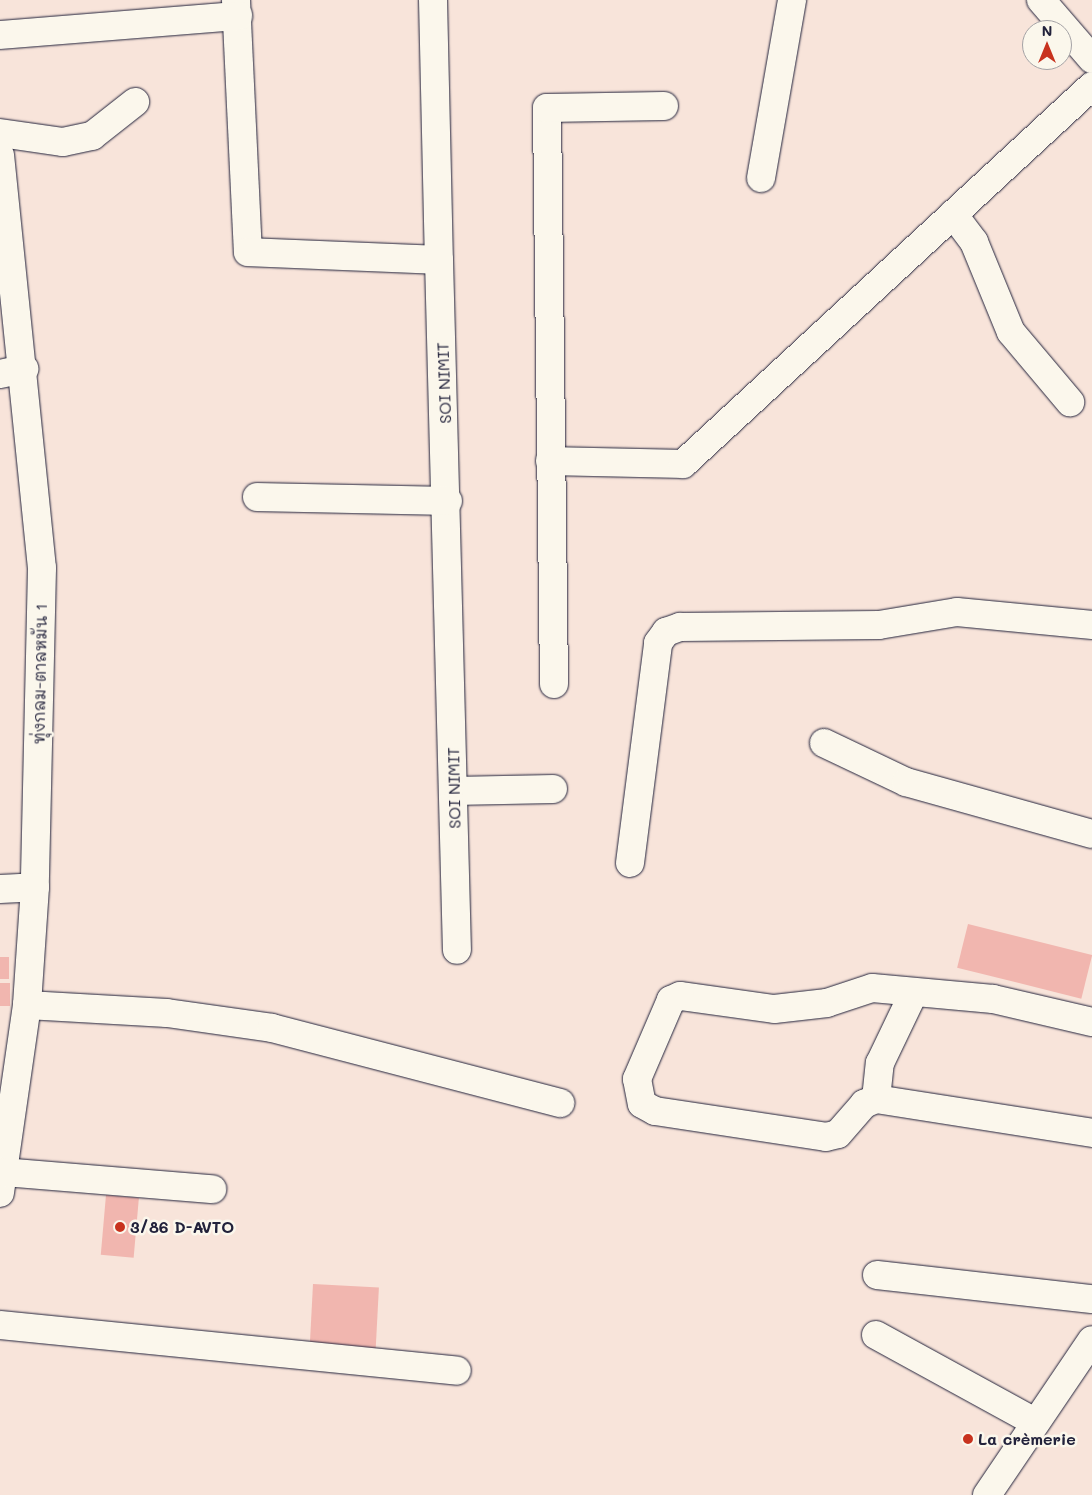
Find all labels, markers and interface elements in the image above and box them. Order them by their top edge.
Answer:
north arrow [1022,20,1072,70]
text: N [1042,21,1052,40]
street label: SOI NIMIT [433,342,455,424]
street label: ทุ่งกลม-ตาลหมัน 1 [29,603,51,745]
street label: SOI NIMIT [444,747,464,829]
place label: 3/86 D-AVTO [130,1217,234,1237]
marker: 3/86 D-AVTO [114,1221,126,1233]
place label: La crèmerie [978,1429,1076,1449]
marker: La crèmerie [962,1433,974,1445]

